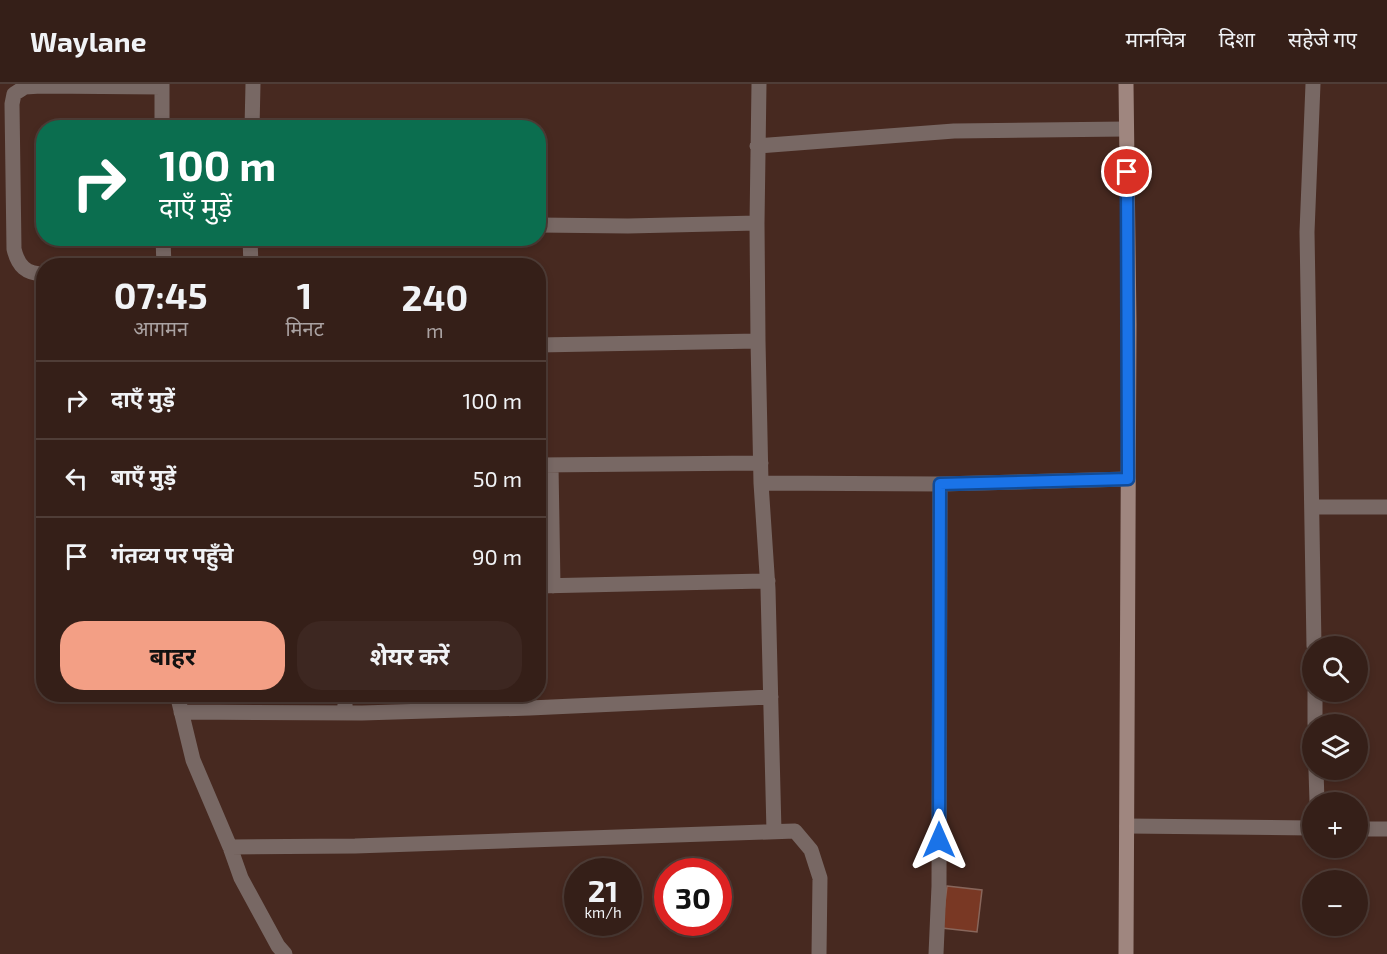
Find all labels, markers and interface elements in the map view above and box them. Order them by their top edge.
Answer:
text: Waylane [30,24,146,58]
text: मानचित्र [1126,26,1186,51]
text: दिशा [1219,26,1255,51]
text: सहेजे गए [1288,26,1357,51]
text: 100 m [159,139,276,189]
icon: right [60,144,138,222]
pin [1101,146,1152,197]
icon: arrive [1110,155,1143,188]
text: दाएँ मुड़ें [159,190,232,222]
text: 07:45 [114,273,208,316]
text: 1 [297,273,312,316]
text: 240 [402,275,468,318]
text: आगमन [133,316,188,340]
text: मिनट [285,316,324,340]
text: m [426,318,444,342]
icon: right [60,384,93,417]
text: दाएँ मुड़ें [111,385,175,411]
text: 100 m [463,387,522,413]
icon: left [60,462,93,495]
text: बाएँ मुड़ें [111,463,176,489]
text: 50 m [473,465,522,491]
icon: arrive [60,540,93,573]
text: गंतव्य पर पहुँचे [111,541,234,567]
text: 90 m [472,543,522,569]
button: बाहर [60,621,285,690]
button: शेयर करें [297,621,522,690]
map controls [1302,636,1368,936]
button: search [1302,636,1368,702]
button: layers [1302,714,1368,780]
button: + [1302,792,1368,858]
position arrow [907,808,971,872]
speed limit sign: 30 [654,858,732,936]
button: − [1302,870,1368,936]
text: 21 [588,872,618,908]
text: km/h [584,903,622,921]

